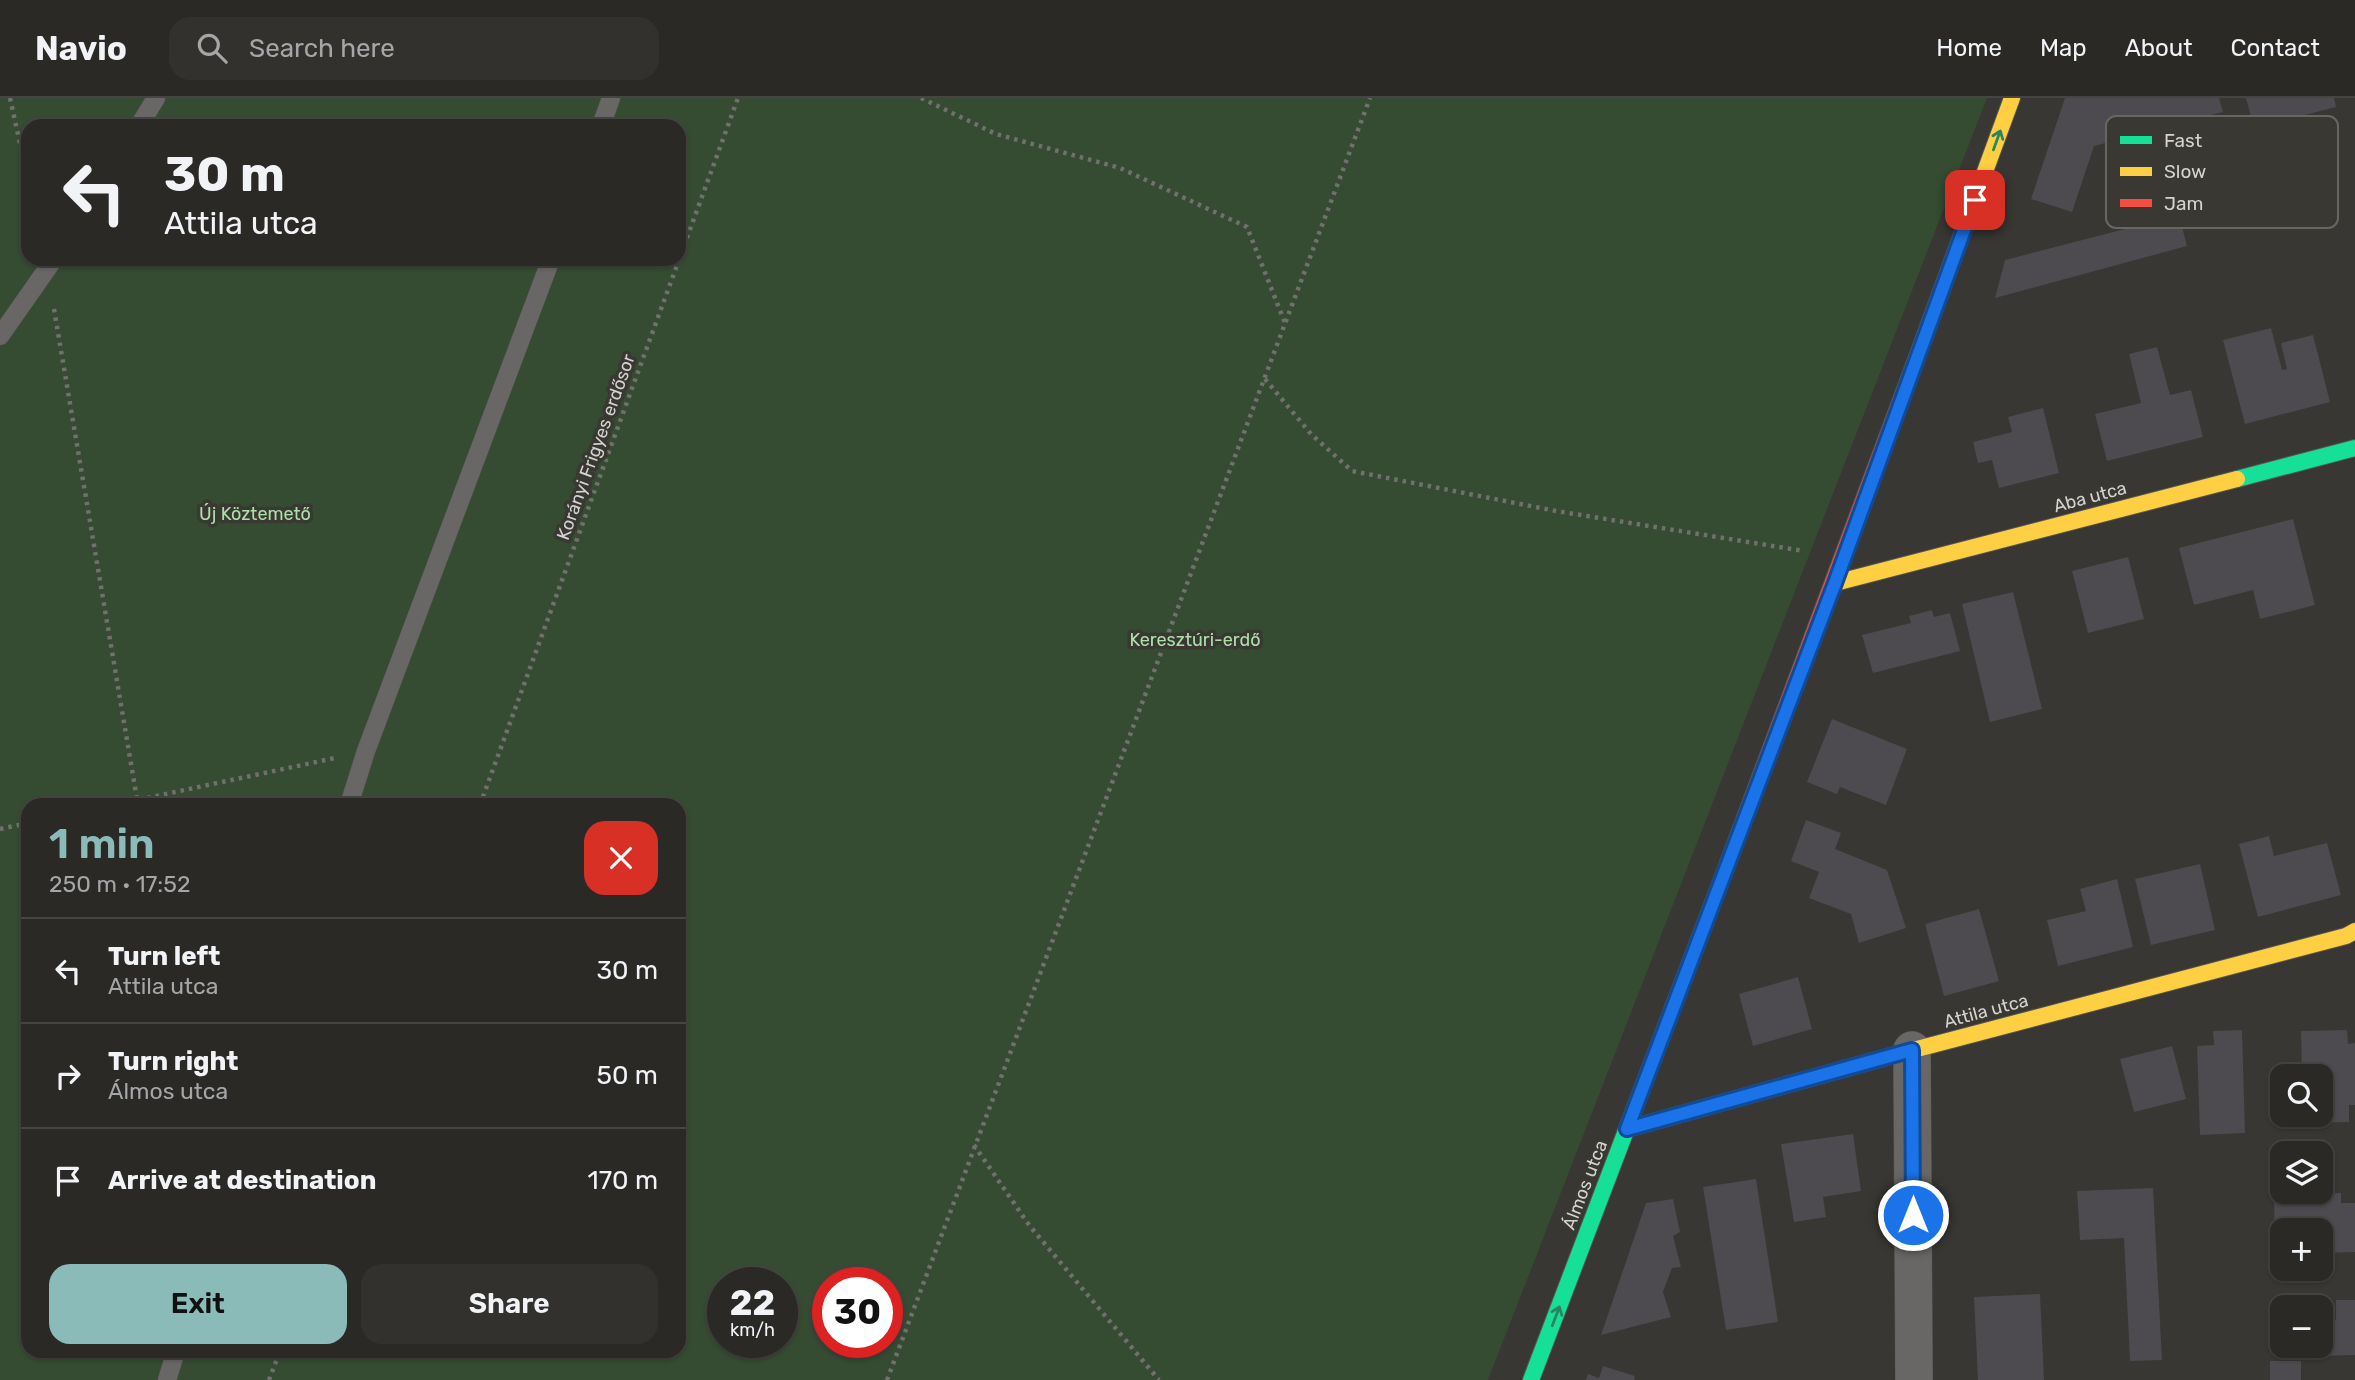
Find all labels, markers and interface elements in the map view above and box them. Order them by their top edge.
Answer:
search box [169,17,659,80]
text: Navio [35,29,127,68]
icon: search [193,29,231,67]
text: Search here [249,33,395,64]
text: Home [1936,34,2002,62]
text: Map [2040,34,2087,62]
text: About [2125,34,2193,62]
text: Contact [2231,34,2320,62]
legend [2106,116,2338,228]
one-way arrow [1992,129,2004,151]
text: Fast [2164,129,2203,152]
text: 30 m [164,145,285,203]
icon: left [49,147,140,238]
text: Slow [2164,160,2206,183]
pin [1945,170,2005,230]
icon: arrive [1956,181,1994,219]
text: Jam [2164,192,2203,215]
text: Attila utca [164,204,318,242]
street label: Korányi Frigyes erdősor [552,351,640,543]
street label: Aba utca [2051,477,2129,517]
park label: Új Köztemető [199,503,311,525]
park label: Keresztúri-erdő [1129,629,1261,651]
text: 1 min [49,819,155,869]
button: close [584,821,658,895]
text: 250 m · 17:52 [49,870,190,898]
text: Turn left [108,941,220,972]
icon: left [49,952,87,990]
text: 30 m [596,955,658,986]
text: Attila utca [108,972,219,1000]
street label: Attila utca [1941,989,2031,1033]
text: Turn right [108,1046,238,1077]
icon: right [49,1057,87,1095]
text: 50 m [597,1060,658,1091]
map controls [2270,1064,2333,1358]
button: search [2270,1064,2333,1127]
text: Álmos utca [108,1077,228,1105]
street label: Álmos utca [1558,1137,1612,1233]
button: layers [2270,1141,2333,1204]
icon: arrive [49,1162,87,1200]
text: Arrive at destination [108,1165,376,1196]
text: 170 m [588,1165,658,1196]
position arrow [1876,1178,1950,1252]
button: + [2270,1218,2333,1281]
button: Exit [49,1264,347,1344]
button: Share [361,1264,658,1344]
speed limit sign: 30 [812,1267,903,1358]
text: 22 [730,1282,775,1324]
button: − [2270,1295,2333,1358]
one-way arrow [1550,1306,1563,1328]
text: km/h [730,1319,775,1341]

